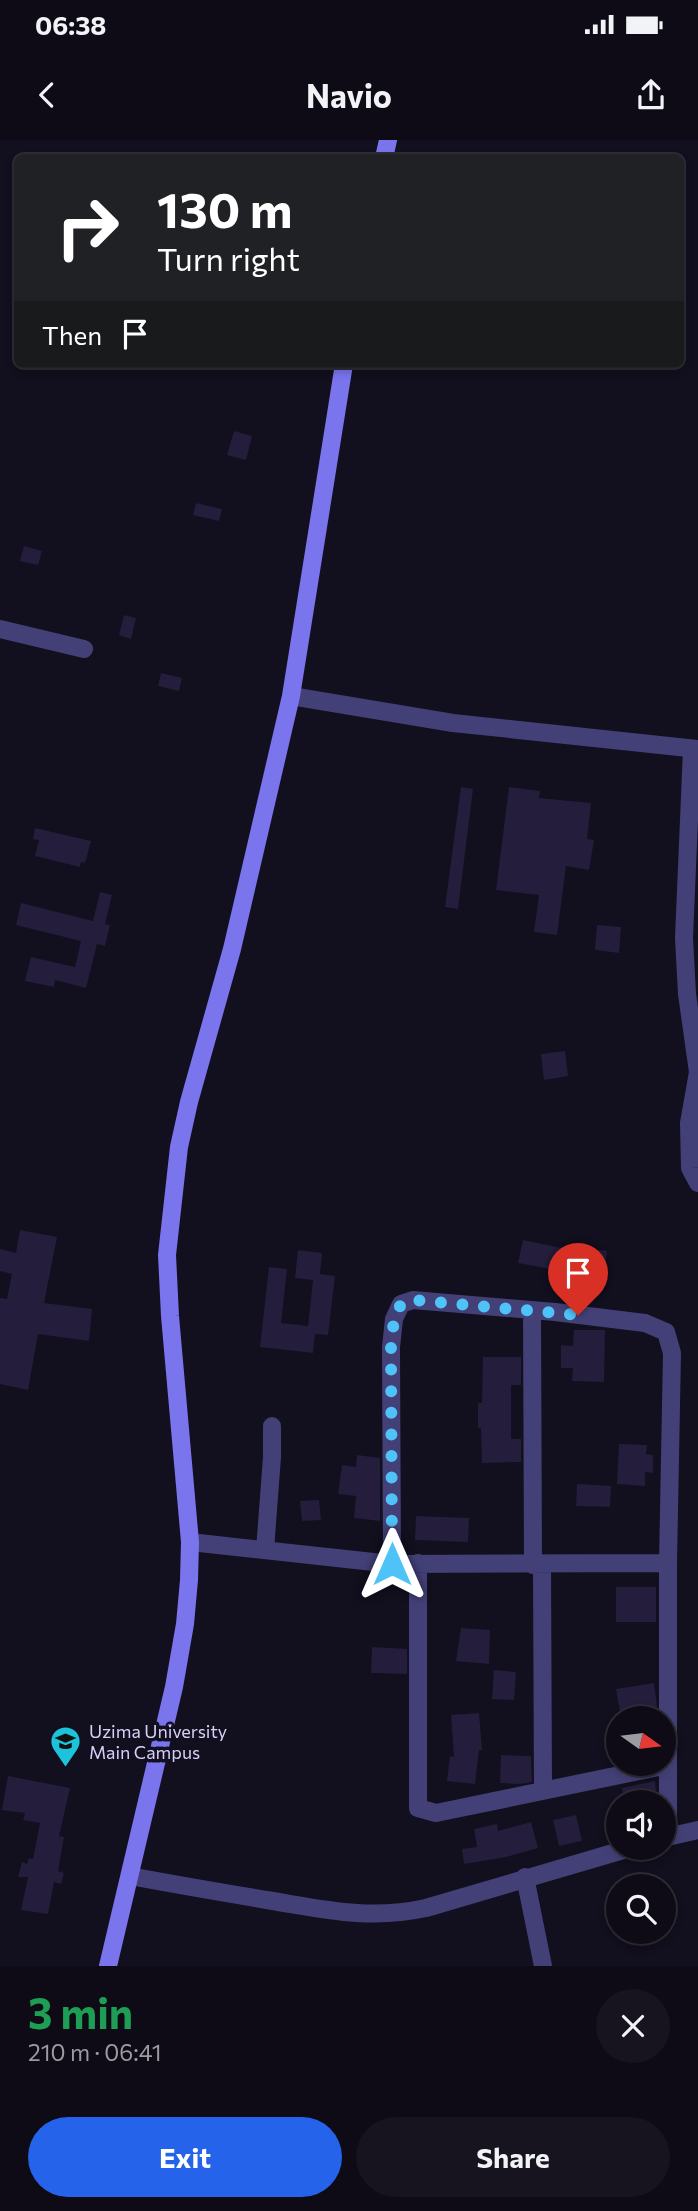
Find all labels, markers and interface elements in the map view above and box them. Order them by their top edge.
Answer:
text: 06:38 [35,9,106,40]
text: Navio [306,75,392,115]
icon: back [28,76,66,114]
icon: share [632,76,670,114]
text: 130 m [157,178,292,238]
icon: right [42,182,133,273]
text: Turn right [157,238,300,278]
icon: arrive [116,315,154,353]
text: Then [42,319,102,350]
pin [548,1243,608,1315]
icon: arrive [559,1254,597,1292]
position arrow [355,1527,429,1601]
north arrow [606,1706,676,1776]
map controls [606,1706,676,1944]
place label: Uzima University Main Campus [89,1720,227,1763]
school or university icon: Uzima University Main Campus [49,1725,83,1769]
button: sound [606,1790,676,1860]
button: search [606,1874,676,1944]
text: 3 min [28,1986,133,2038]
button: close [596,1989,670,2063]
text: 210 m · 06:41 [28,2038,162,2066]
button: Exit [28,2117,342,2197]
button: Share [356,2117,670,2197]

